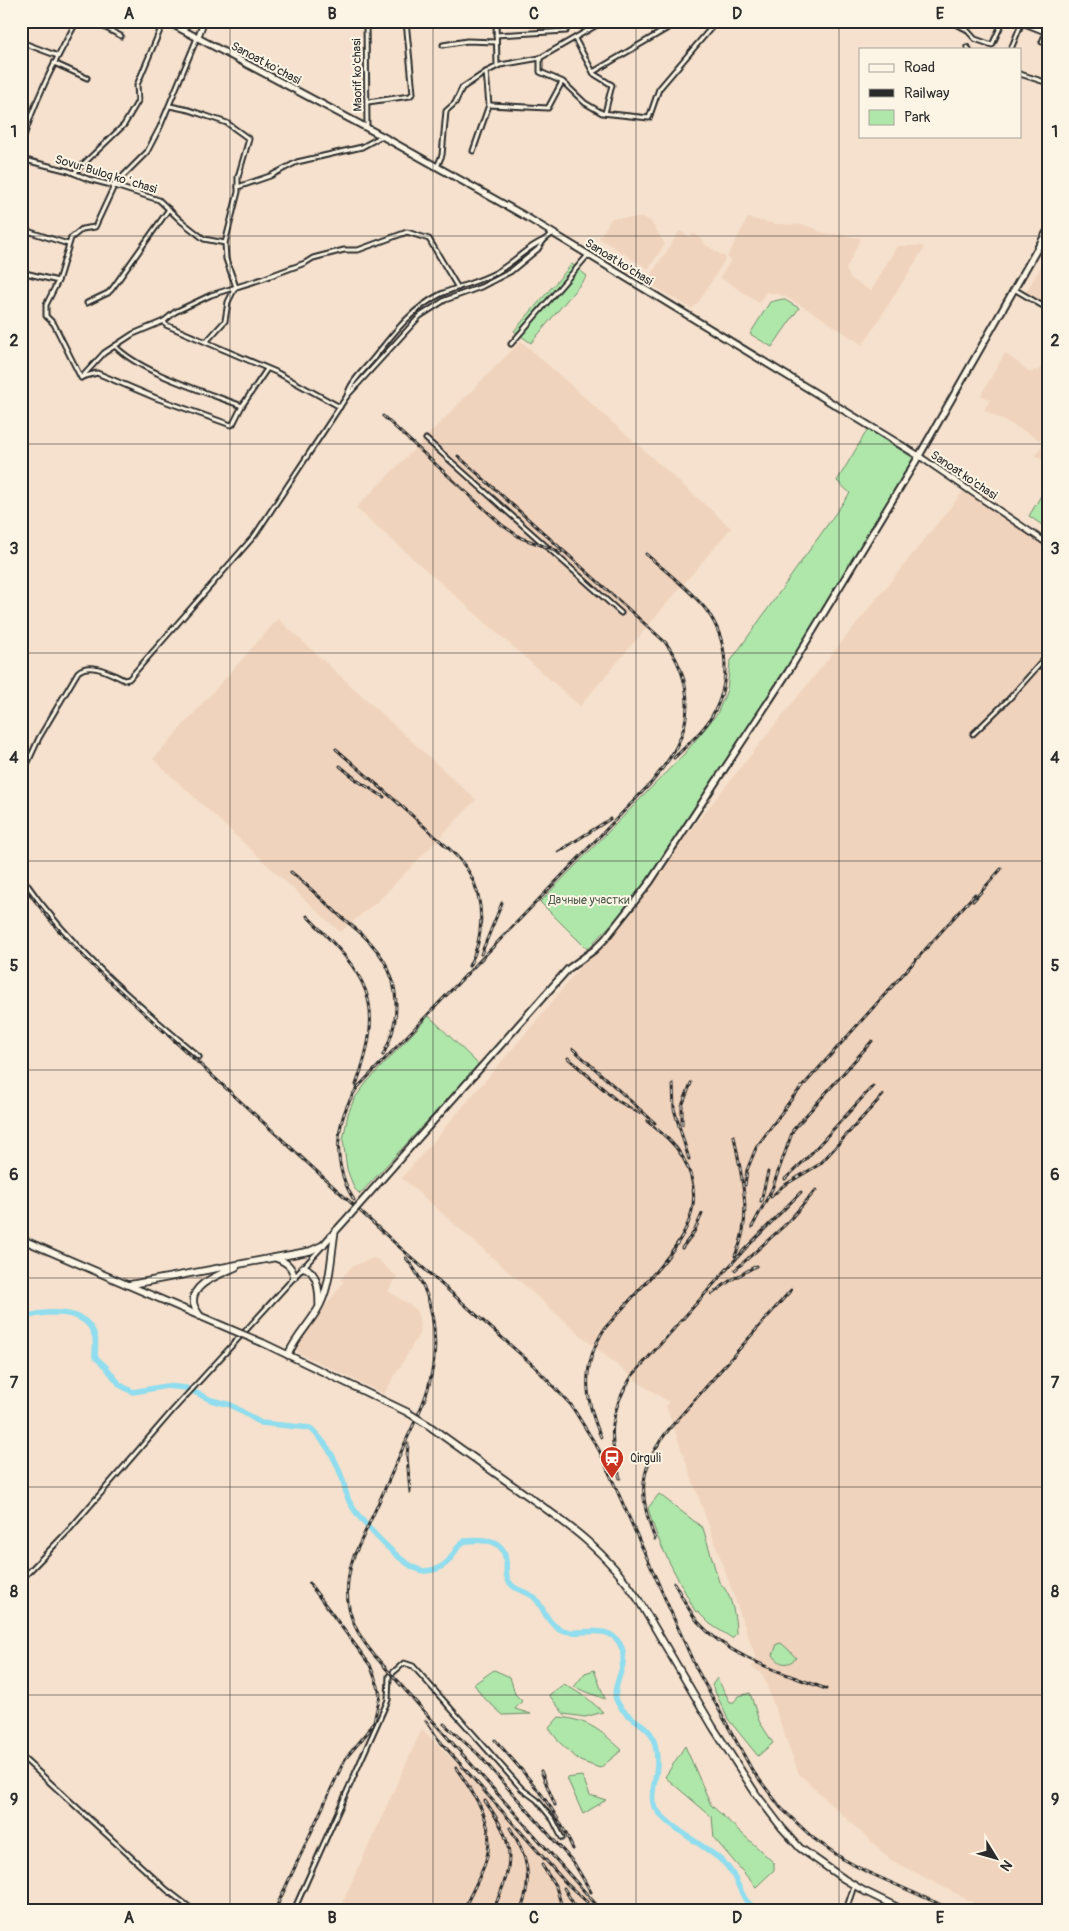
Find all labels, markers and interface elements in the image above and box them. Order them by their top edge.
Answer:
text: A [124,4,135,24]
text: B [327,4,337,24]
text: C [529,4,539,24]
text: D [732,4,742,24]
text: E [936,4,945,24]
street label: Maorif ko'chasi [349,38,366,112]
street label: Sanoat ko'chasi [228,39,303,88]
legend [859,48,1022,138]
text: Road [904,58,935,77]
text: Railway [904,84,950,103]
text: Park [904,108,931,127]
text: 1 [11,122,17,142]
text: 1 [1052,122,1058,142]
street label: Sovur Buloq koʻchasi [53,152,159,197]
street label: Sanoat ko'chasi [582,236,655,289]
text: 2 [10,331,19,351]
text: 2 [1051,331,1060,351]
street label: Sanoat ko'chasi [928,448,1000,503]
text: 3 [10,539,19,559]
text: 3 [1051,539,1060,559]
text: 4 [9,748,19,768]
text: 4 [1050,748,1060,768]
park label: Дачные участки [547,893,630,908]
text: 5 [10,956,19,976]
text: 5 [1051,956,1060,976]
text: 6 [9,1165,19,1185]
text: 6 [1050,1165,1060,1185]
text: 7 [10,1373,19,1393]
text: 7 [1051,1373,1060,1393]
station icon: Qirguli [599,1445,625,1479]
place label: Qirguli [630,1451,661,1466]
text: 8 [10,1582,18,1602]
text: 8 [1051,1582,1059,1602]
text: 9 [10,1790,18,1810]
text: 9 [1051,1790,1059,1810]
north arrow [972,1834,1022,1884]
text: N [996,1857,1016,1874]
text: A [124,1908,135,1928]
text: B [327,1908,337,1928]
text: C [529,1908,539,1928]
text: D [732,1908,742,1928]
text: E [936,1908,945,1928]

